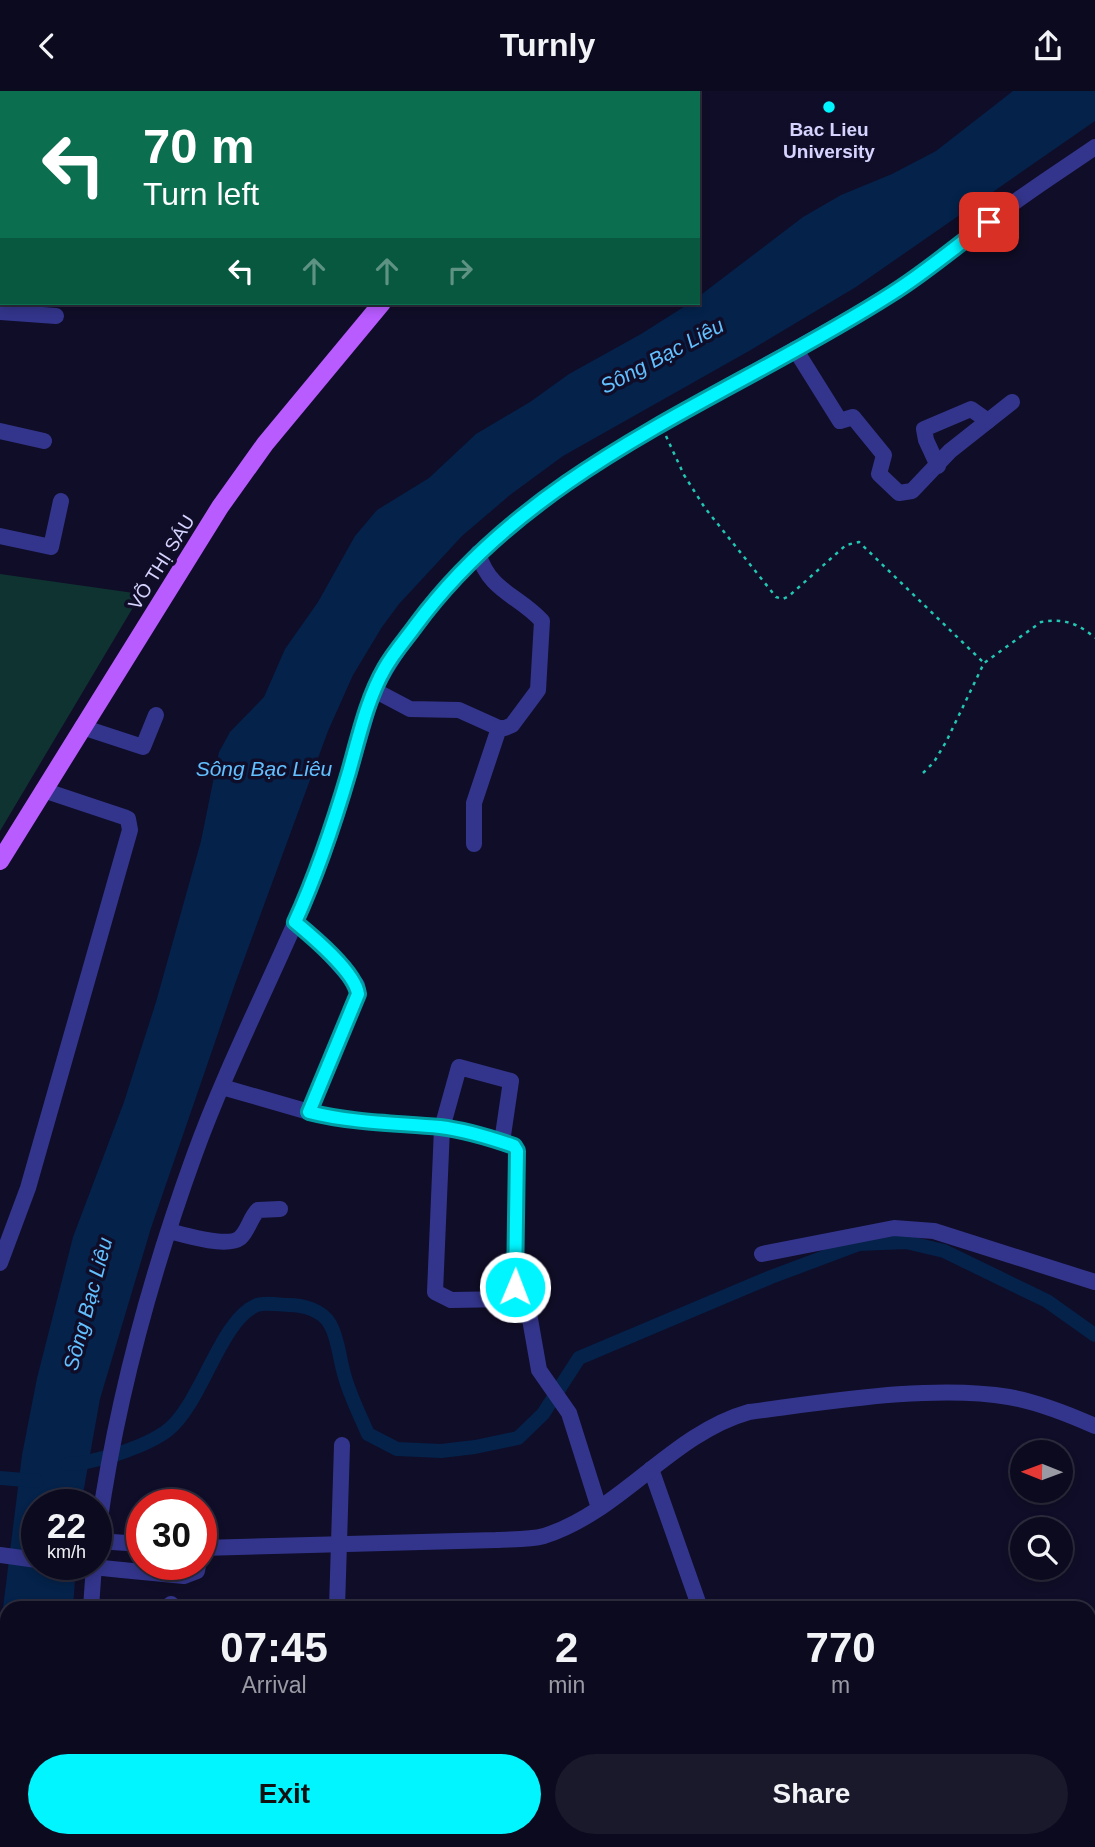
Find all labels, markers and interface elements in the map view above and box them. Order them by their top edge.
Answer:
icon: back [28,27,66,65]
text: Turnly [500,27,595,63]
icon: share [1029,27,1067,65]
marker: Bac Lieu University [821,99,837,115]
icon: left [28,119,119,210]
text: 70 m [143,119,255,173]
place label: Bac Lieu University [783,119,875,162]
text: Turn left [143,176,259,212]
pin [959,192,1019,252]
icon: arrive [970,203,1008,241]
icon: left [222,252,260,290]
icon: ahead [295,252,333,290]
icon: ahead [368,252,406,290]
icon: right [441,252,479,290]
water label: Sông Bạc Liêu [596,313,728,398]
street label: VÕ THỊ SÁU [124,511,199,613]
water label: Sông Bạc Liêu [196,757,333,780]
water label: Sông Bạc Liêu [59,1235,116,1373]
position arrow [478,1250,552,1324]
north arrow [1010,1440,1073,1503]
map controls [1010,1440,1073,1580]
speed limit sign: 30 [126,1489,217,1580]
text: 22 [47,1506,86,1545]
button: search [1010,1517,1073,1580]
text: km/h [47,1542,86,1562]
text: 07:45 [220,1624,328,1671]
text: 2 [555,1624,578,1671]
text: 770 [806,1624,876,1671]
text: Arrival [241,1672,307,1698]
text: min [548,1672,585,1698]
text: m [831,1672,850,1698]
button: Exit [28,1754,541,1834]
button: Share [555,1754,1068,1834]

